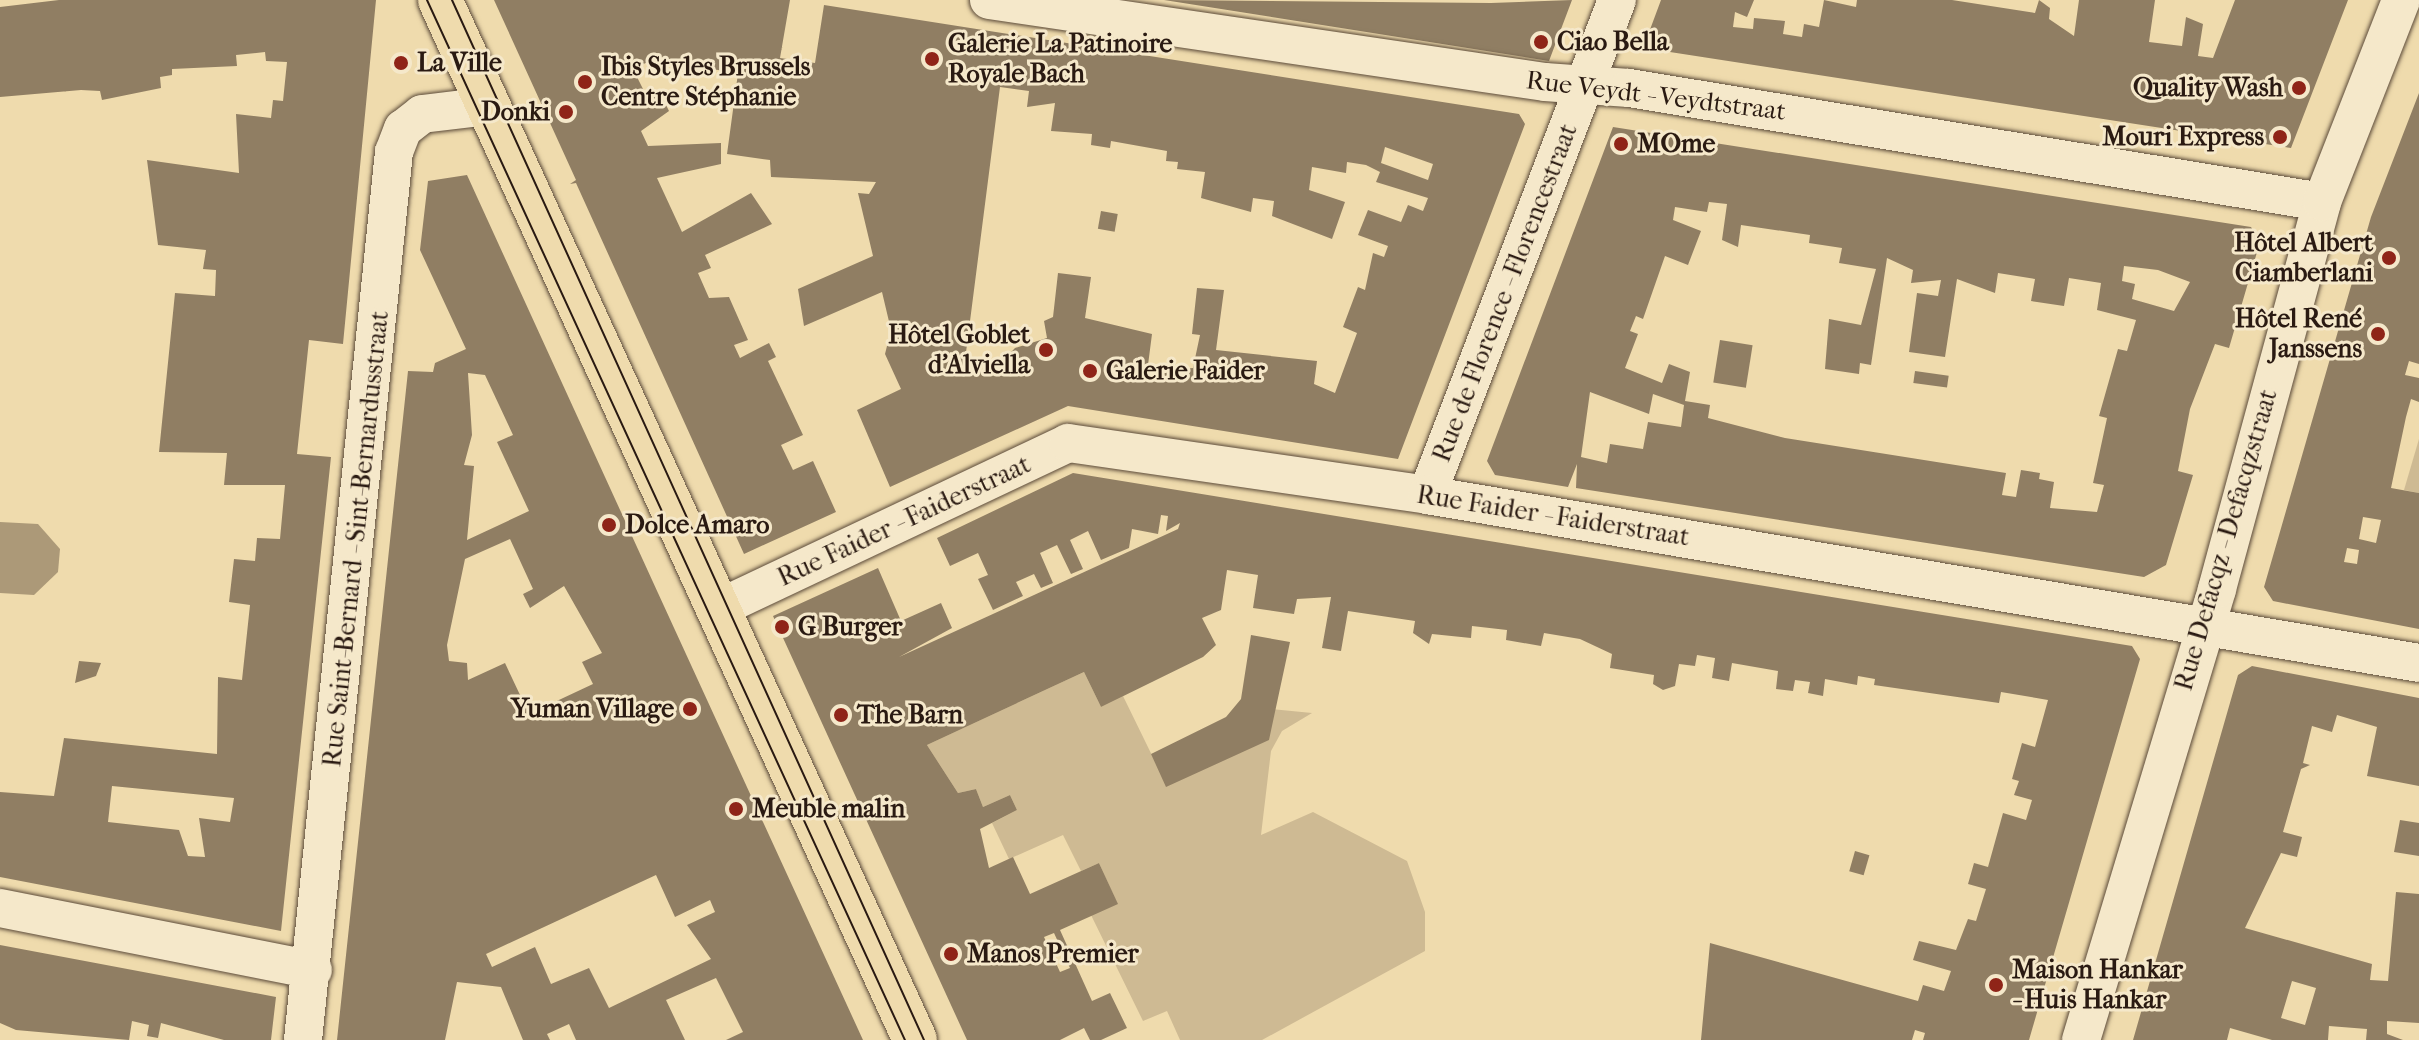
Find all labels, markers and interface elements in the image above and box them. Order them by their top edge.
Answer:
place label: Ciao Bella [1557,26,1669,58]
place label: Galerie La Patinoire Royale Bach [948,28,1172,90]
marker: Ciao Bella [1532,33,1550,51]
place label: La Ville [417,47,502,79]
marker: Galerie La Patinoire Royale Bach [923,50,941,68]
place label: Ibis Styles Brussels Centre Stéphanie [601,51,810,112]
marker: La Ville [392,54,410,72]
street label: Rue Veydt - Veydtstraat [1524,65,1788,127]
place label: Quality Wash [2133,72,2283,104]
marker: Ibis Styles Brussels Centre Stéphanie [576,73,594,91]
marker: Quality Wash [2290,79,2308,97]
place label: Donki [481,96,550,128]
marker: Donki [557,103,575,121]
street label: Rue de Florence - Florencestraat [1426,120,1584,466]
place label: Mouri Express [2102,121,2264,153]
place label: MOme [1637,128,1715,160]
marker: Mouri Express [2271,128,2289,146]
marker: MOme [1612,135,1630,153]
place label: Hôtel Albert Ciamberlani [2234,227,2373,288]
marker: Hôtel Albert Ciamberlani [2380,249,2398,267]
place label: Hôtel René Janssens [2235,303,2362,364]
street label: Rue Saint-Bernard - Sint-Bernardusstraat [317,309,395,769]
place label: Hôtel Goblet d'Alviella [888,319,1030,380]
marker: Hôtel René Janssens [2369,325,2387,343]
marker: Hôtel Goblet d'Alviella [1037,341,1055,359]
place label: Galerie Faider [1106,355,1265,387]
marker: Galerie Faider [1081,362,1099,380]
street label: Rue Defacqz - Defacqzstraat [2168,386,2284,694]
street label: Rue Faider - Faiderstraat [773,449,1035,593]
street label: Rue Faider - Faiderstraat [1415,479,1691,553]
place label: Dolce Amaro [625,509,769,541]
marker: Dolce Amaro [600,516,618,534]
place label: G Burger [798,611,902,643]
marker: G Burger [773,618,791,636]
place label: Yuman Village [511,693,674,725]
place label: The Barn [857,699,963,731]
marker: Yuman Village [681,700,699,718]
marker: The Barn [832,706,850,724]
place label: Meuble malin [752,793,905,825]
marker: Meuble malin [727,800,745,818]
place label: Manos Premier [967,938,1139,970]
marker: Manos Premier [942,945,960,963]
place label: Maison Hankar - Huis Hankar [2012,954,2183,1016]
marker: Maison Hankar - Huis Hankar [1987,976,2005,994]

